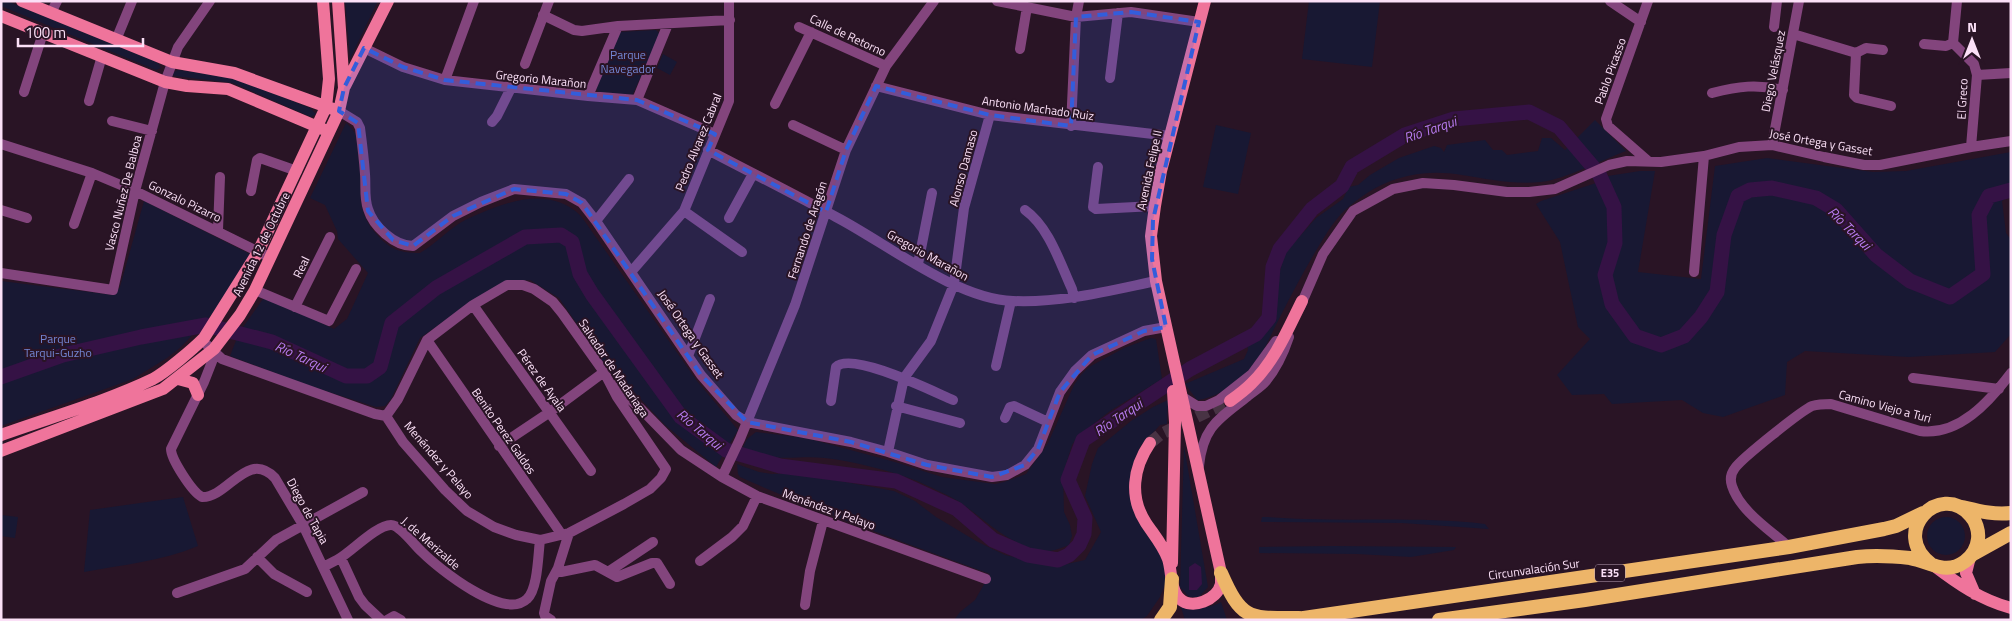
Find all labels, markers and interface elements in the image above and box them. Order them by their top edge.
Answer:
street label: Calle de Retorno [807,9,889,61]
scale bar [18,15,142,47]
north arrow [1947,15,1997,65]
text: N [1967,16,1977,37]
text: 100 m [25,21,66,44]
street label: Diego Velásquez [1756,29,1790,113]
street label: Pablo Picasso [1589,35,1631,107]
park label: Parque Navegador [601,45,655,78]
street label: Gregorio Marañon [495,65,587,93]
street label: El Greco [1951,78,1973,120]
street label: Pedro Alvarez Cabral [670,90,726,194]
street label: Antonio Machado Ruiz [981,91,1095,125]
water label: Río Tarqui [1401,110,1461,148]
street label: José Ortega y Gasset [1768,124,1875,161]
street label: Alonso Damaso [944,127,982,209]
street label: Avenida Felipe II [1131,128,1167,212]
street label: Vasco Nuñez De Balboa [99,133,147,253]
street label: Gonzalo Pizarro [145,175,225,227]
street label: Fernando de Aragón [782,179,832,281]
street label: Avenida 12 de Octubre [227,189,295,299]
water label: Río Tarqui [1823,201,1878,256]
street label: Gregorio Marañon [883,225,973,285]
street label: Real [288,253,314,281]
street label: José Ortega y Gasset [653,286,729,383]
street label: Salvador de Madariaga [574,315,654,421]
park label: Parque Tarqui-Guzho [24,329,92,362]
water label: Río Tarqui [272,335,332,378]
street label: Pérez de Ayala [513,345,571,415]
street label: Benito Perez Galdos [467,384,541,478]
street label: Camino Viejo a Turi [1837,385,1933,427]
water label: Río Tarqui [1090,392,1148,441]
water label: Río Tarqui [672,404,729,456]
street label: Menéndez y Pelayo [400,417,478,503]
street label: Diego de Tapia [282,475,334,547]
street label: Menéndez y Pelayo [780,483,878,535]
street label: J. de Merizalde [397,512,465,574]
street label: Circunvalación Sur [1487,553,1581,585]
road number: E35 [1595,564,1625,582]

